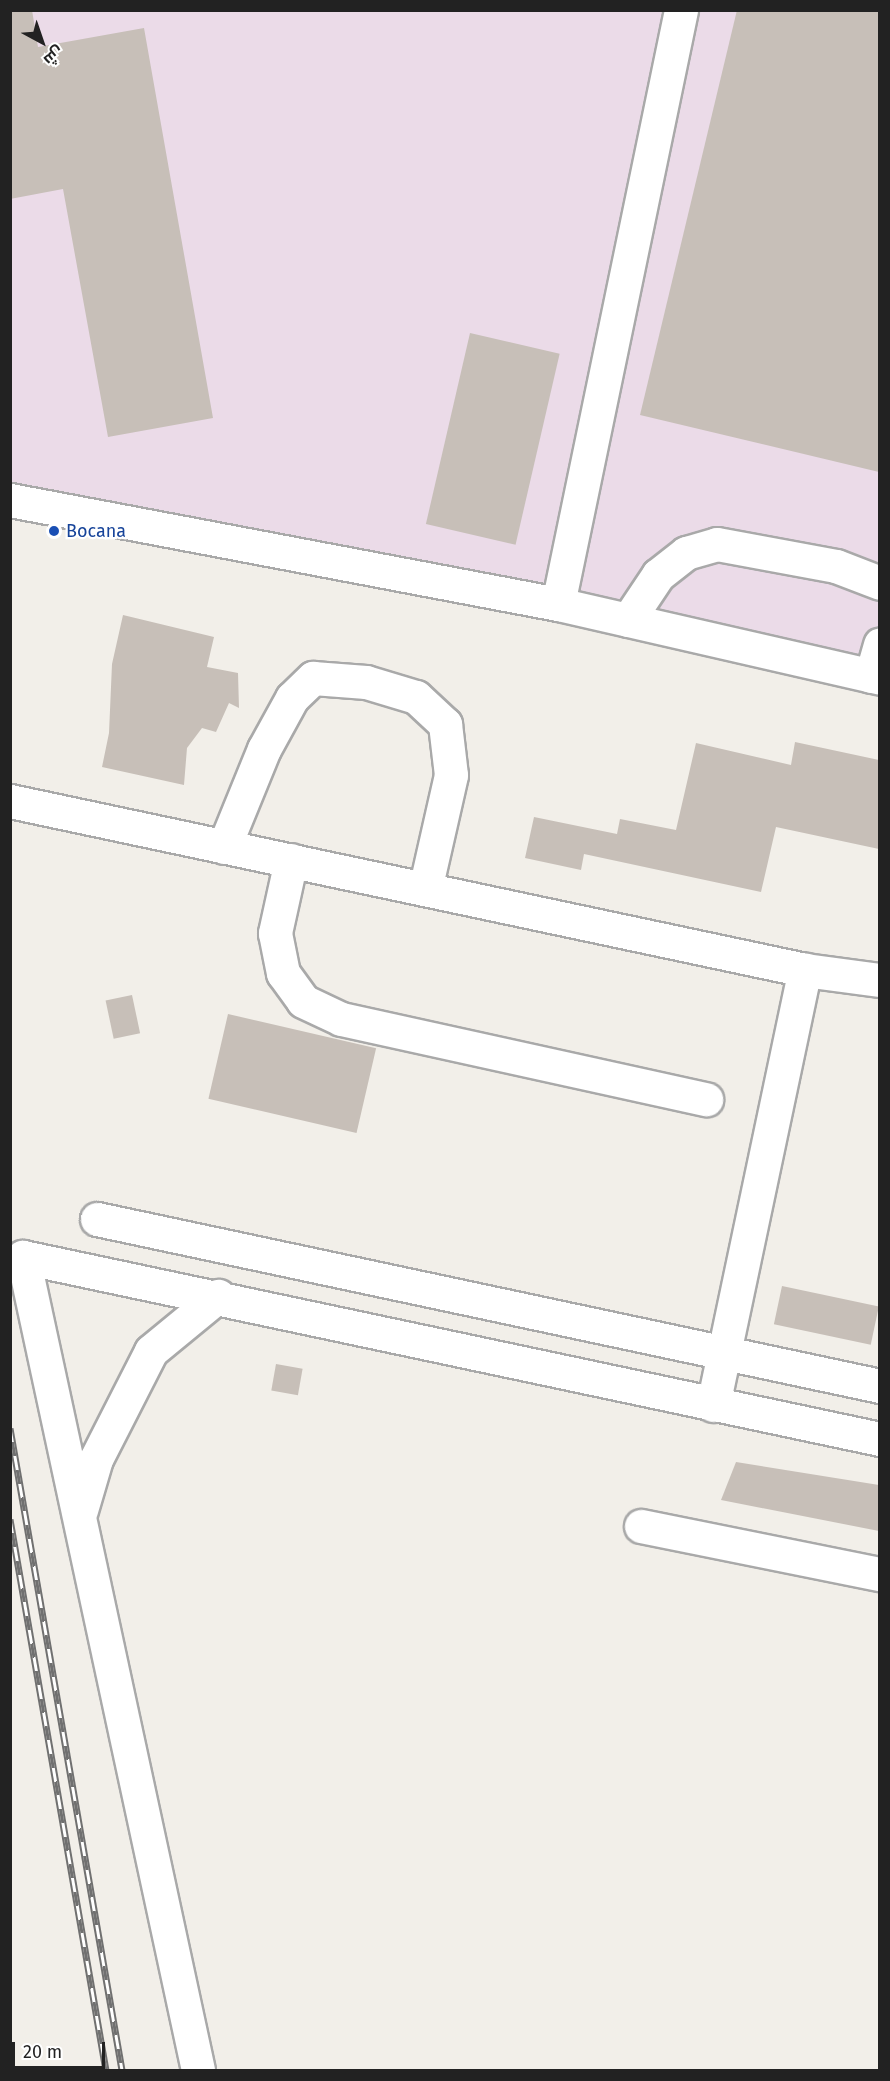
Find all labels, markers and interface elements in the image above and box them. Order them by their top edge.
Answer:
north arrow [12,12,72,72]
text: ش [40,42,68,70]
place label: Bocana [66,520,126,542]
marker: Bocana [47,524,61,538]
scale bar [15,2030,108,2068]
text: 20 m [23,2041,62,2063]

